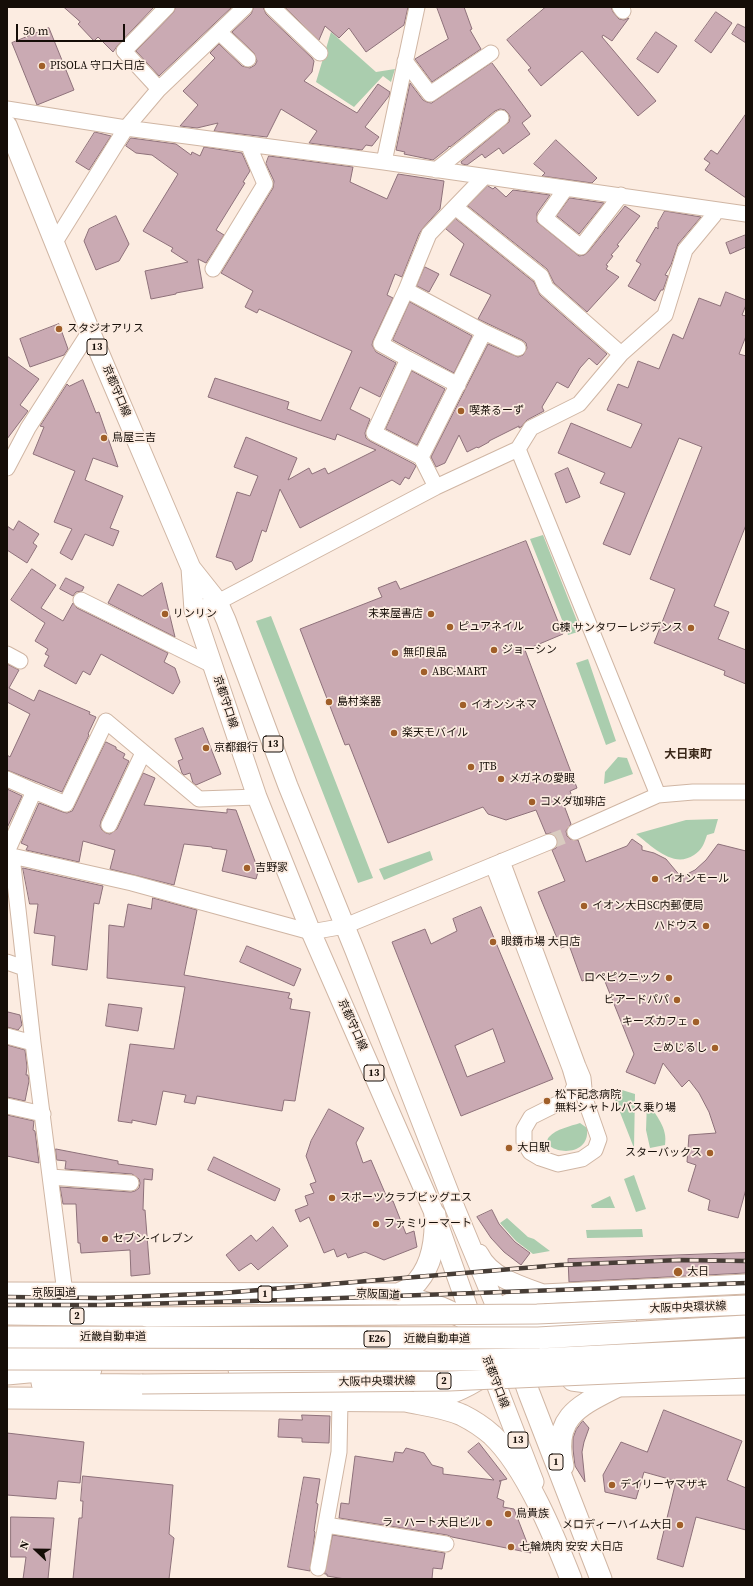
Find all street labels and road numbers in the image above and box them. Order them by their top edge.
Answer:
road number: 13 [87,339,107,355]
street label: 京都守口線 [99,363,133,419]
street label: 京都守口線 [210,674,240,730]
road number: 13 [263,736,283,752]
street label: 京都守口線 [335,997,369,1053]
road number: 13 [364,1065,384,1081]
street label: 京阪国道 [32,1286,76,1300]
road number: 1 [258,1286,272,1302]
street label: 京阪国道 [356,1287,400,1303]
street label: 大阪中央環状線 [649,1300,727,1316]
road number: 2 [70,1308,84,1324]
street label: 近畿自動車道 [80,1330,146,1344]
road number: E26 [364,1331,390,1347]
street label: 近畿自動車道 [404,1332,470,1346]
street label: 京都守口線 [479,1354,511,1410]
road number: 2 [437,1373,451,1389]
street label: 大阪中央環状線 [338,1375,416,1389]
road number: 13 [508,1432,528,1448]
road number: 1 [549,1454,563,1470]

